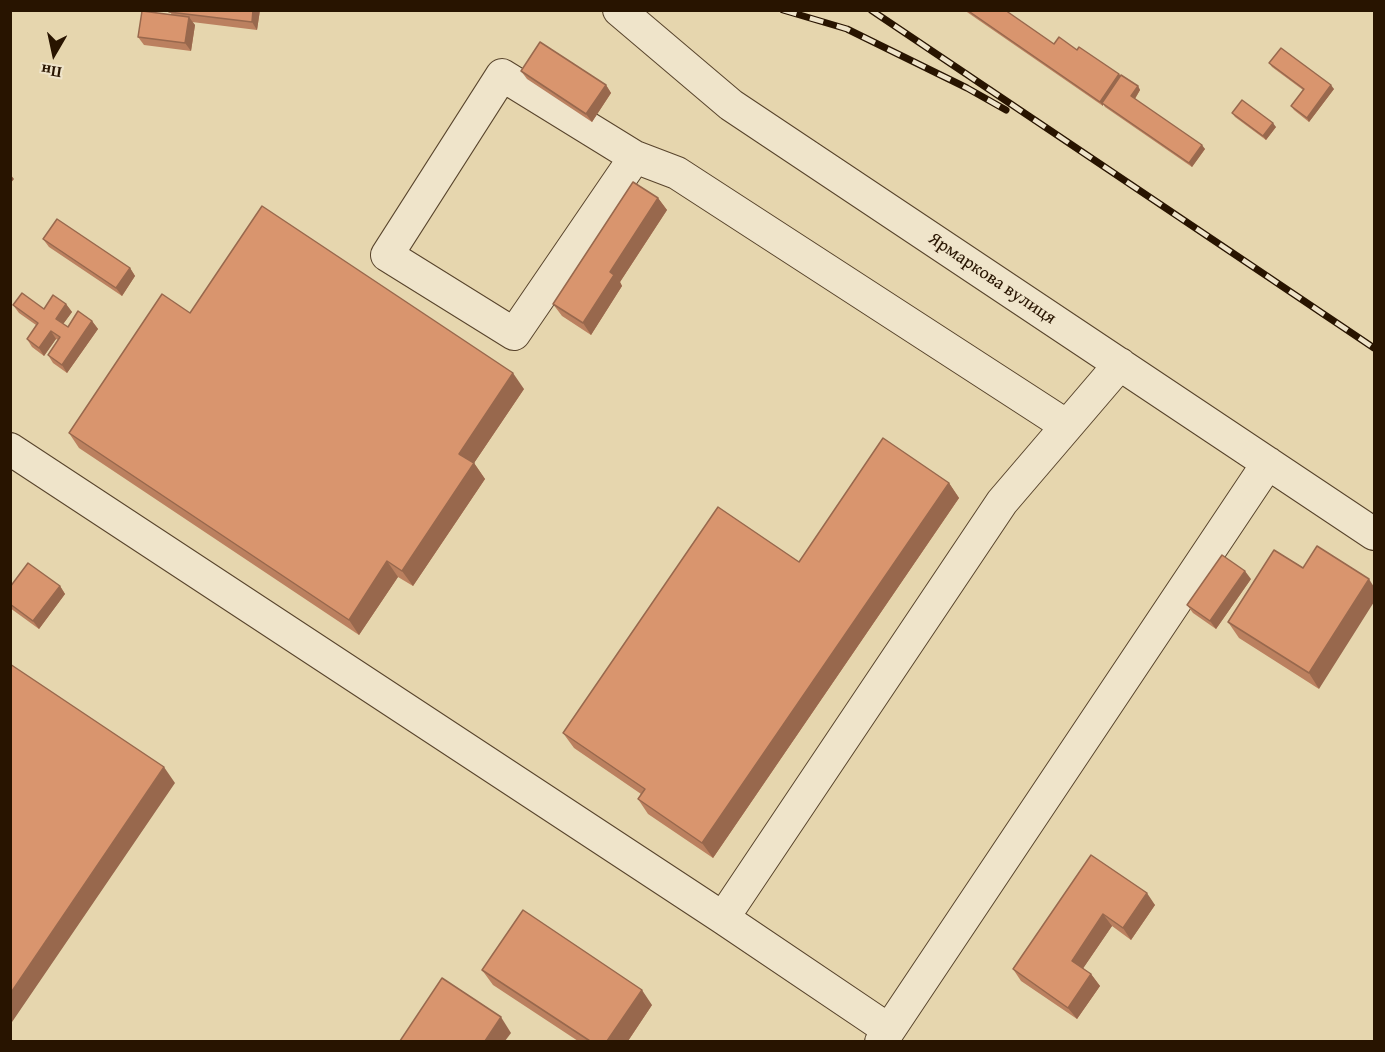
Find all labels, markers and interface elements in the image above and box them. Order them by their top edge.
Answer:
north arrow [24,24,84,84]
text: Пн [39,58,63,85]
street label: Ярмаркова вулиця [924,228,1060,330]

